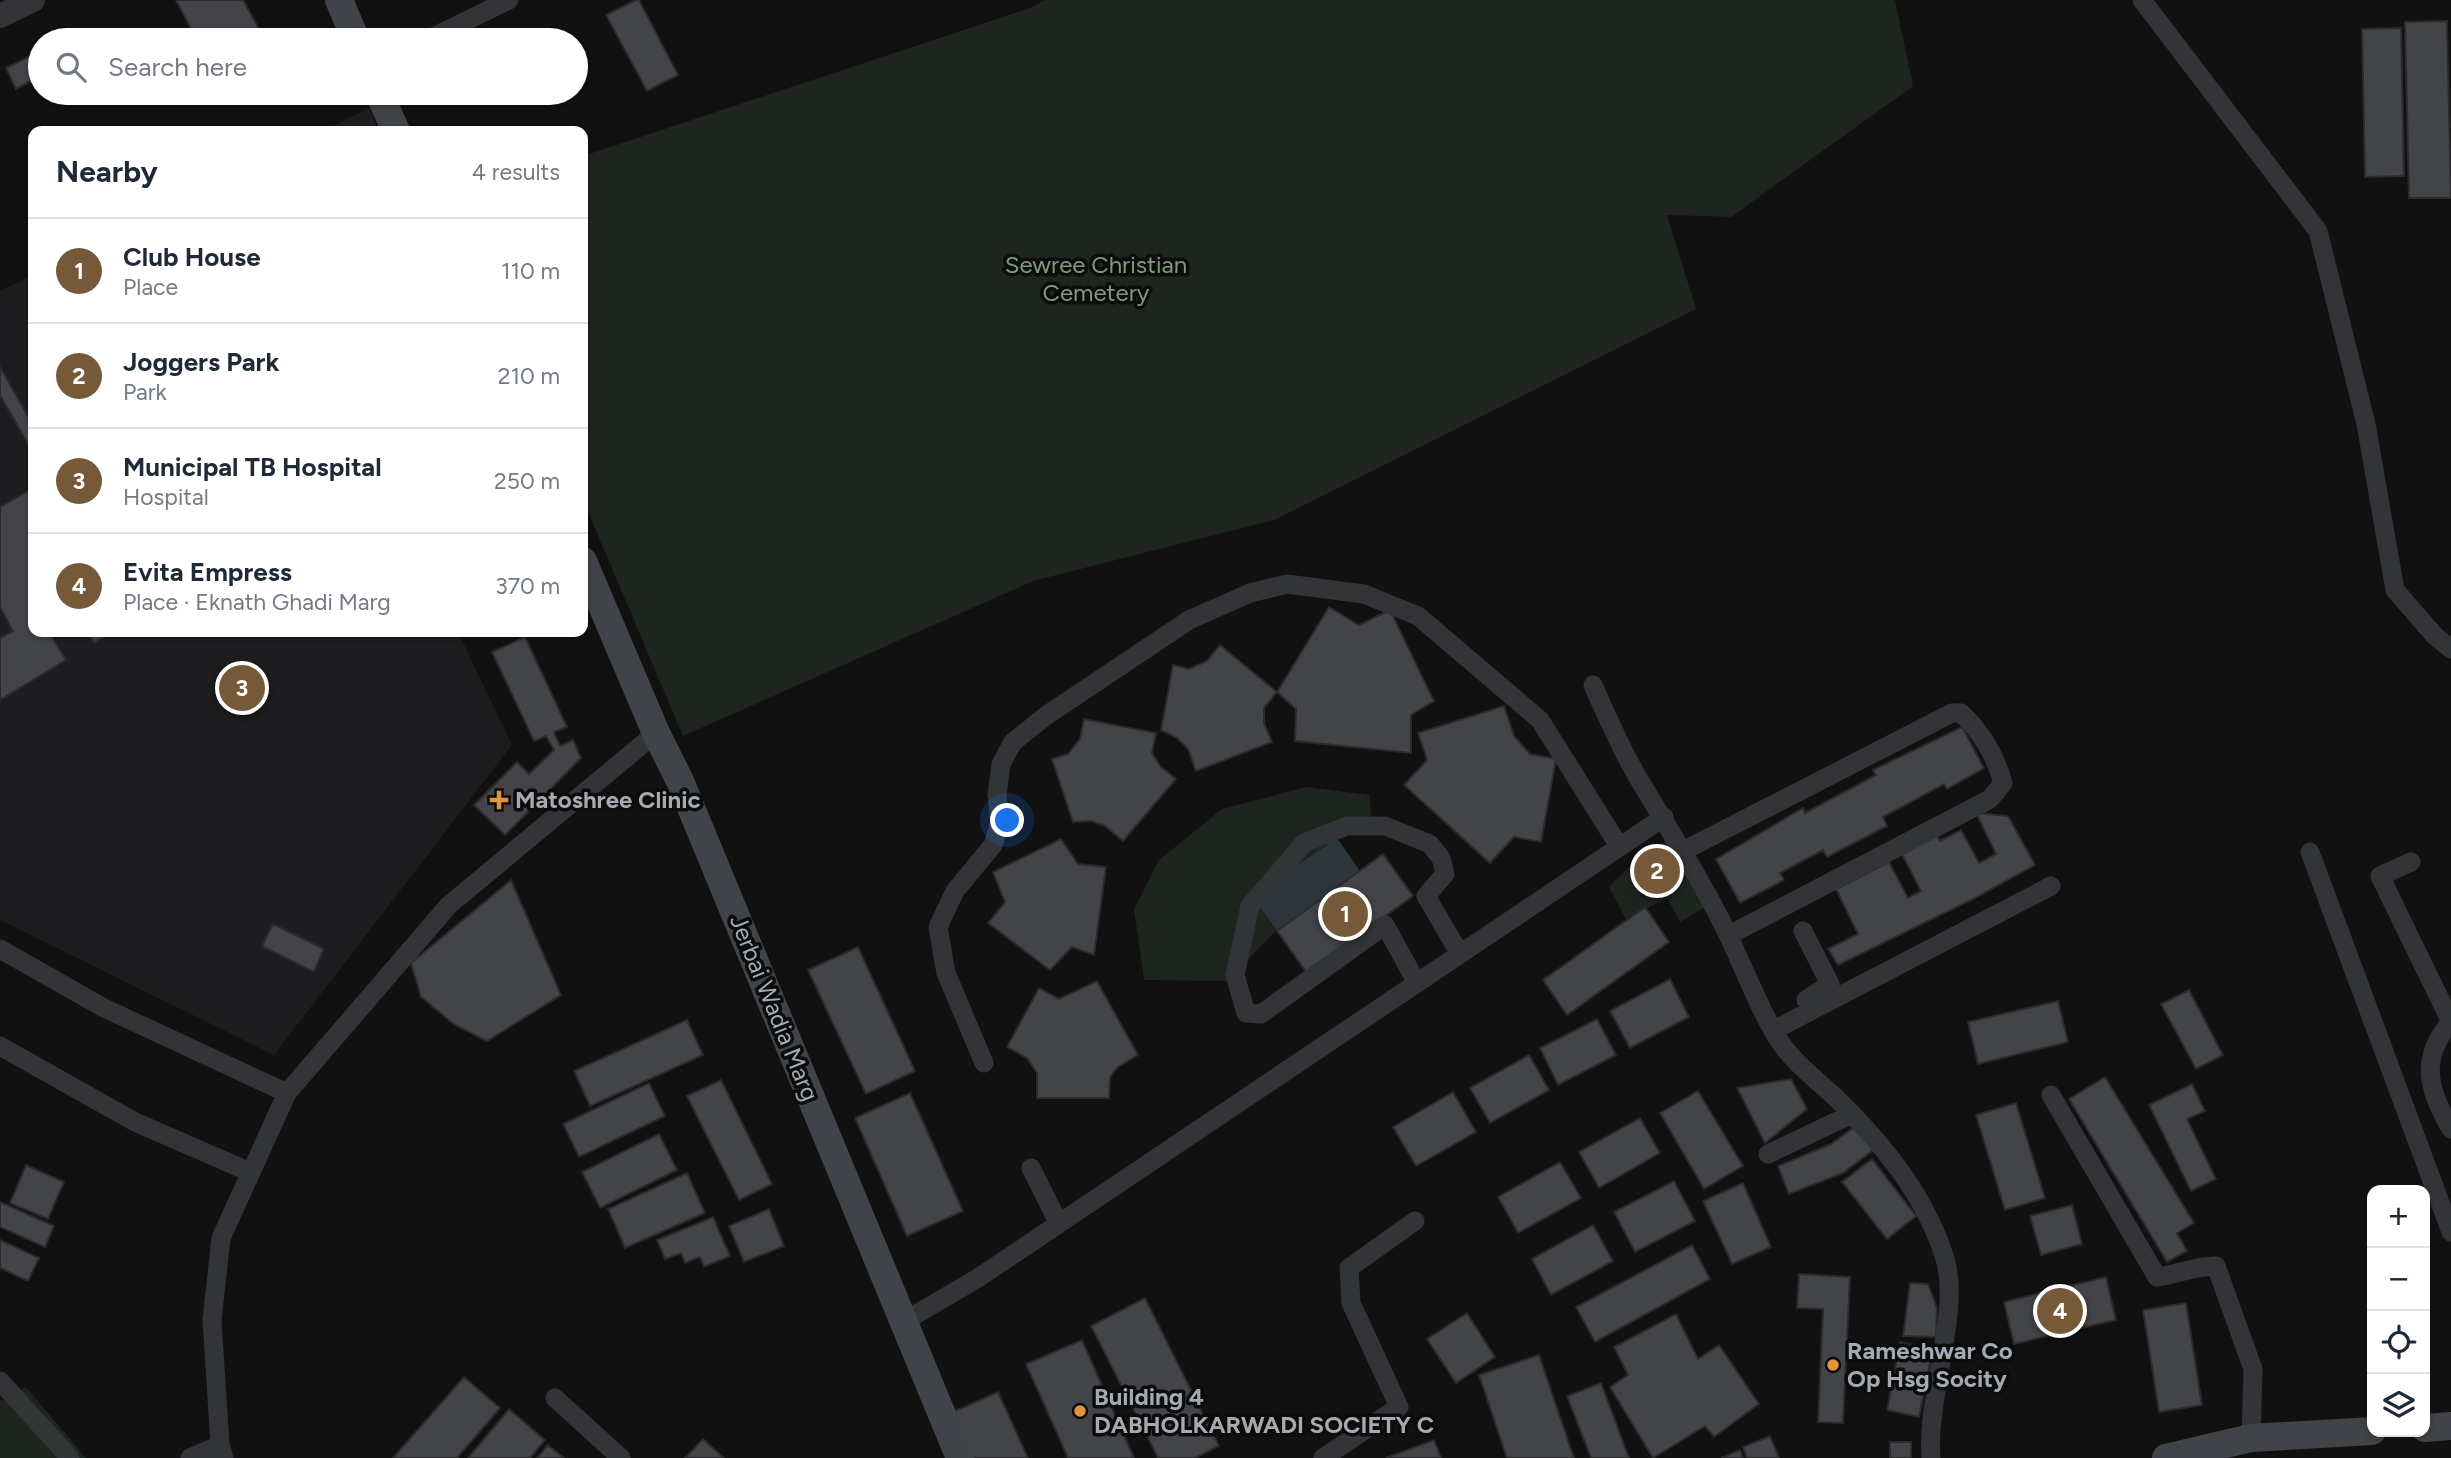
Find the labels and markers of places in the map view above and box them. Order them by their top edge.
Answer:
pin: 3 [219,662,265,714]
place label: Matoshree Clinic [515,785,701,814]
marker: Matoshree Clinic [489,790,509,810]
pin: 2 [1634,845,1680,897]
pin: 1 [1322,888,1368,940]
pin: 4 [2037,1285,2083,1337]
place label: Rameshwar Co Op Hsg Socity [1847,1336,2013,1393]
marker: Rameshwar Co Op Hsg Socity [1825,1357,1841,1373]
place label: Building 4 DABHOLKARWADI SOCIETY C [1094,1382,1434,1439]
marker: Building 4 DABHOLKARWADI SOCIETY C [1072,1403,1088,1419]

